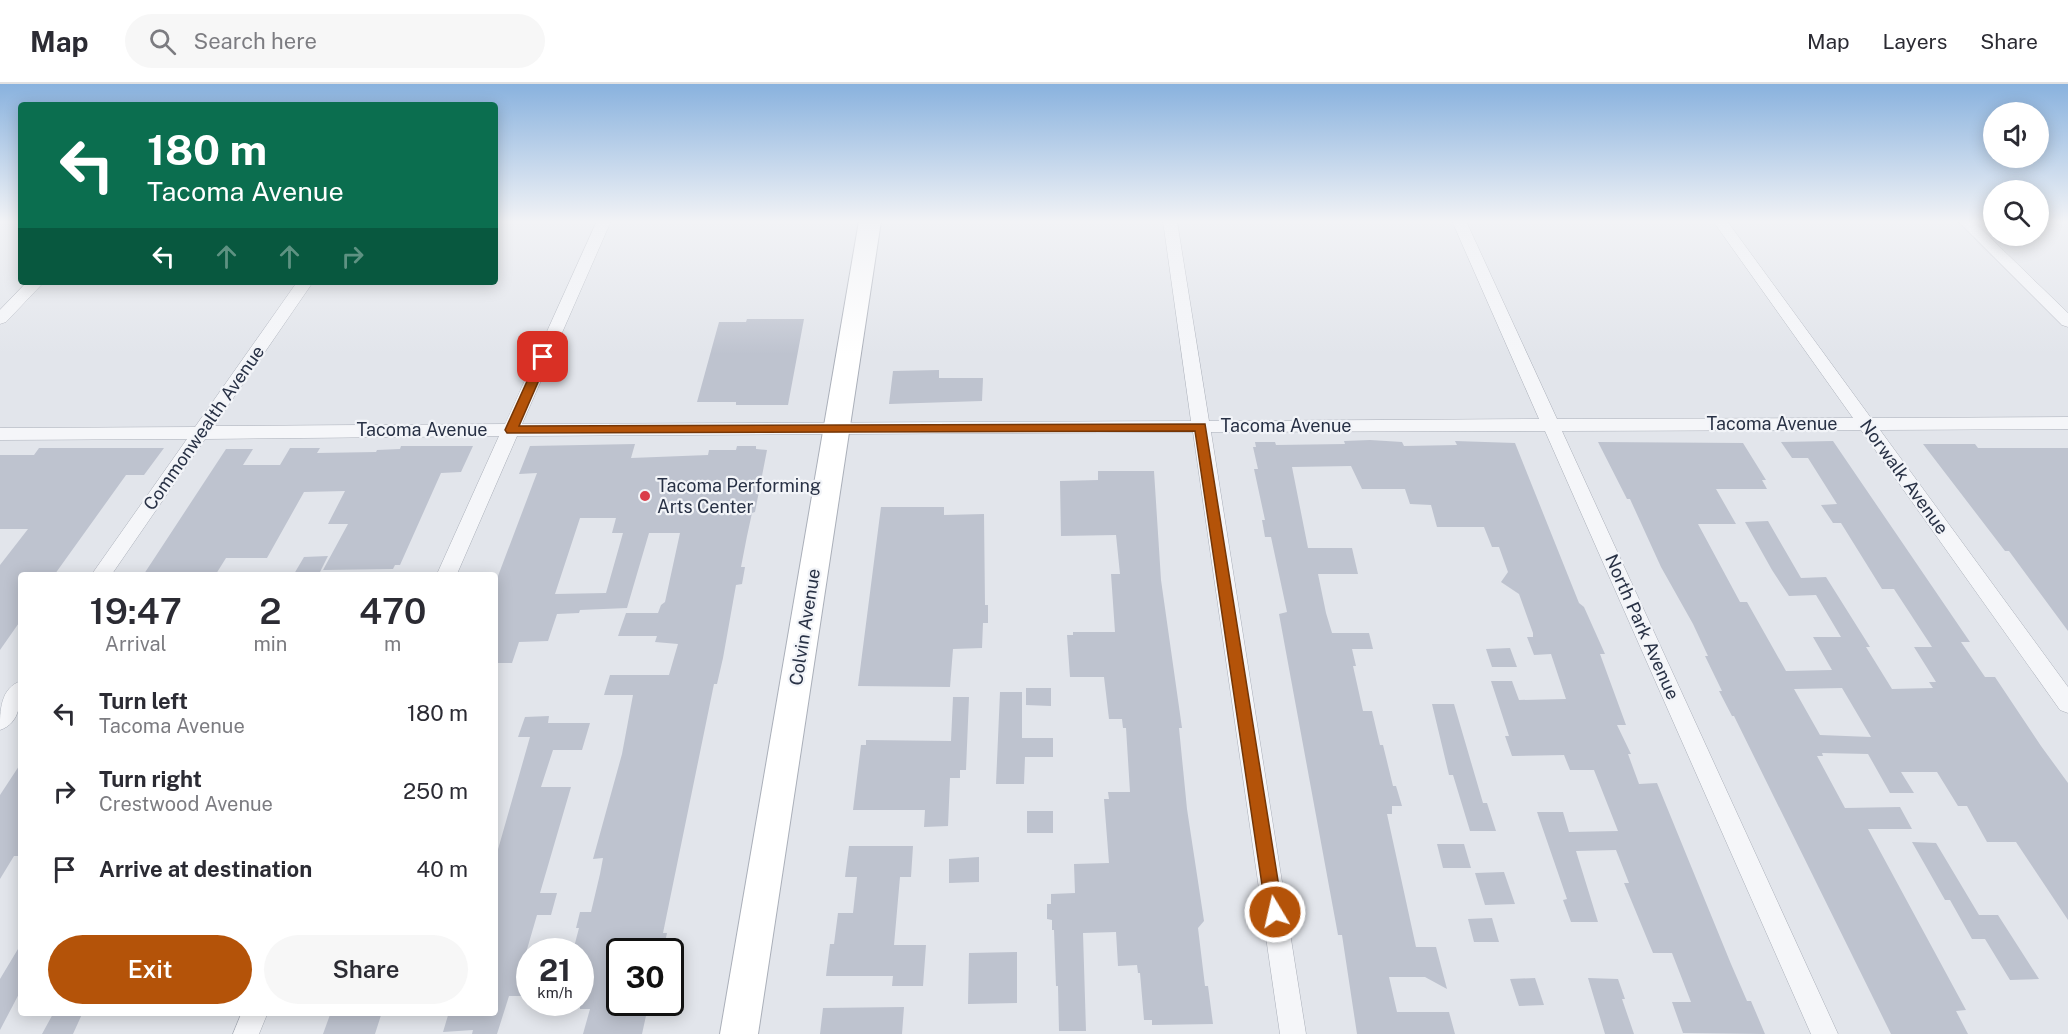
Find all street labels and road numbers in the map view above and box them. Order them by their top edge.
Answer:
street label: Commonwealth Avenue [139,341,268,514]
street label: Tacoma Avenue [1706,413,1838,434]
street label: Tacoma Avenue [1220,415,1352,436]
street label: Norwalk Avenue [1856,415,1953,538]
street label: Tacoma Avenue [356,419,488,440]
street label: North Park Avenue [1601,551,1684,703]
street label: Colvin Avenue [785,567,824,687]

